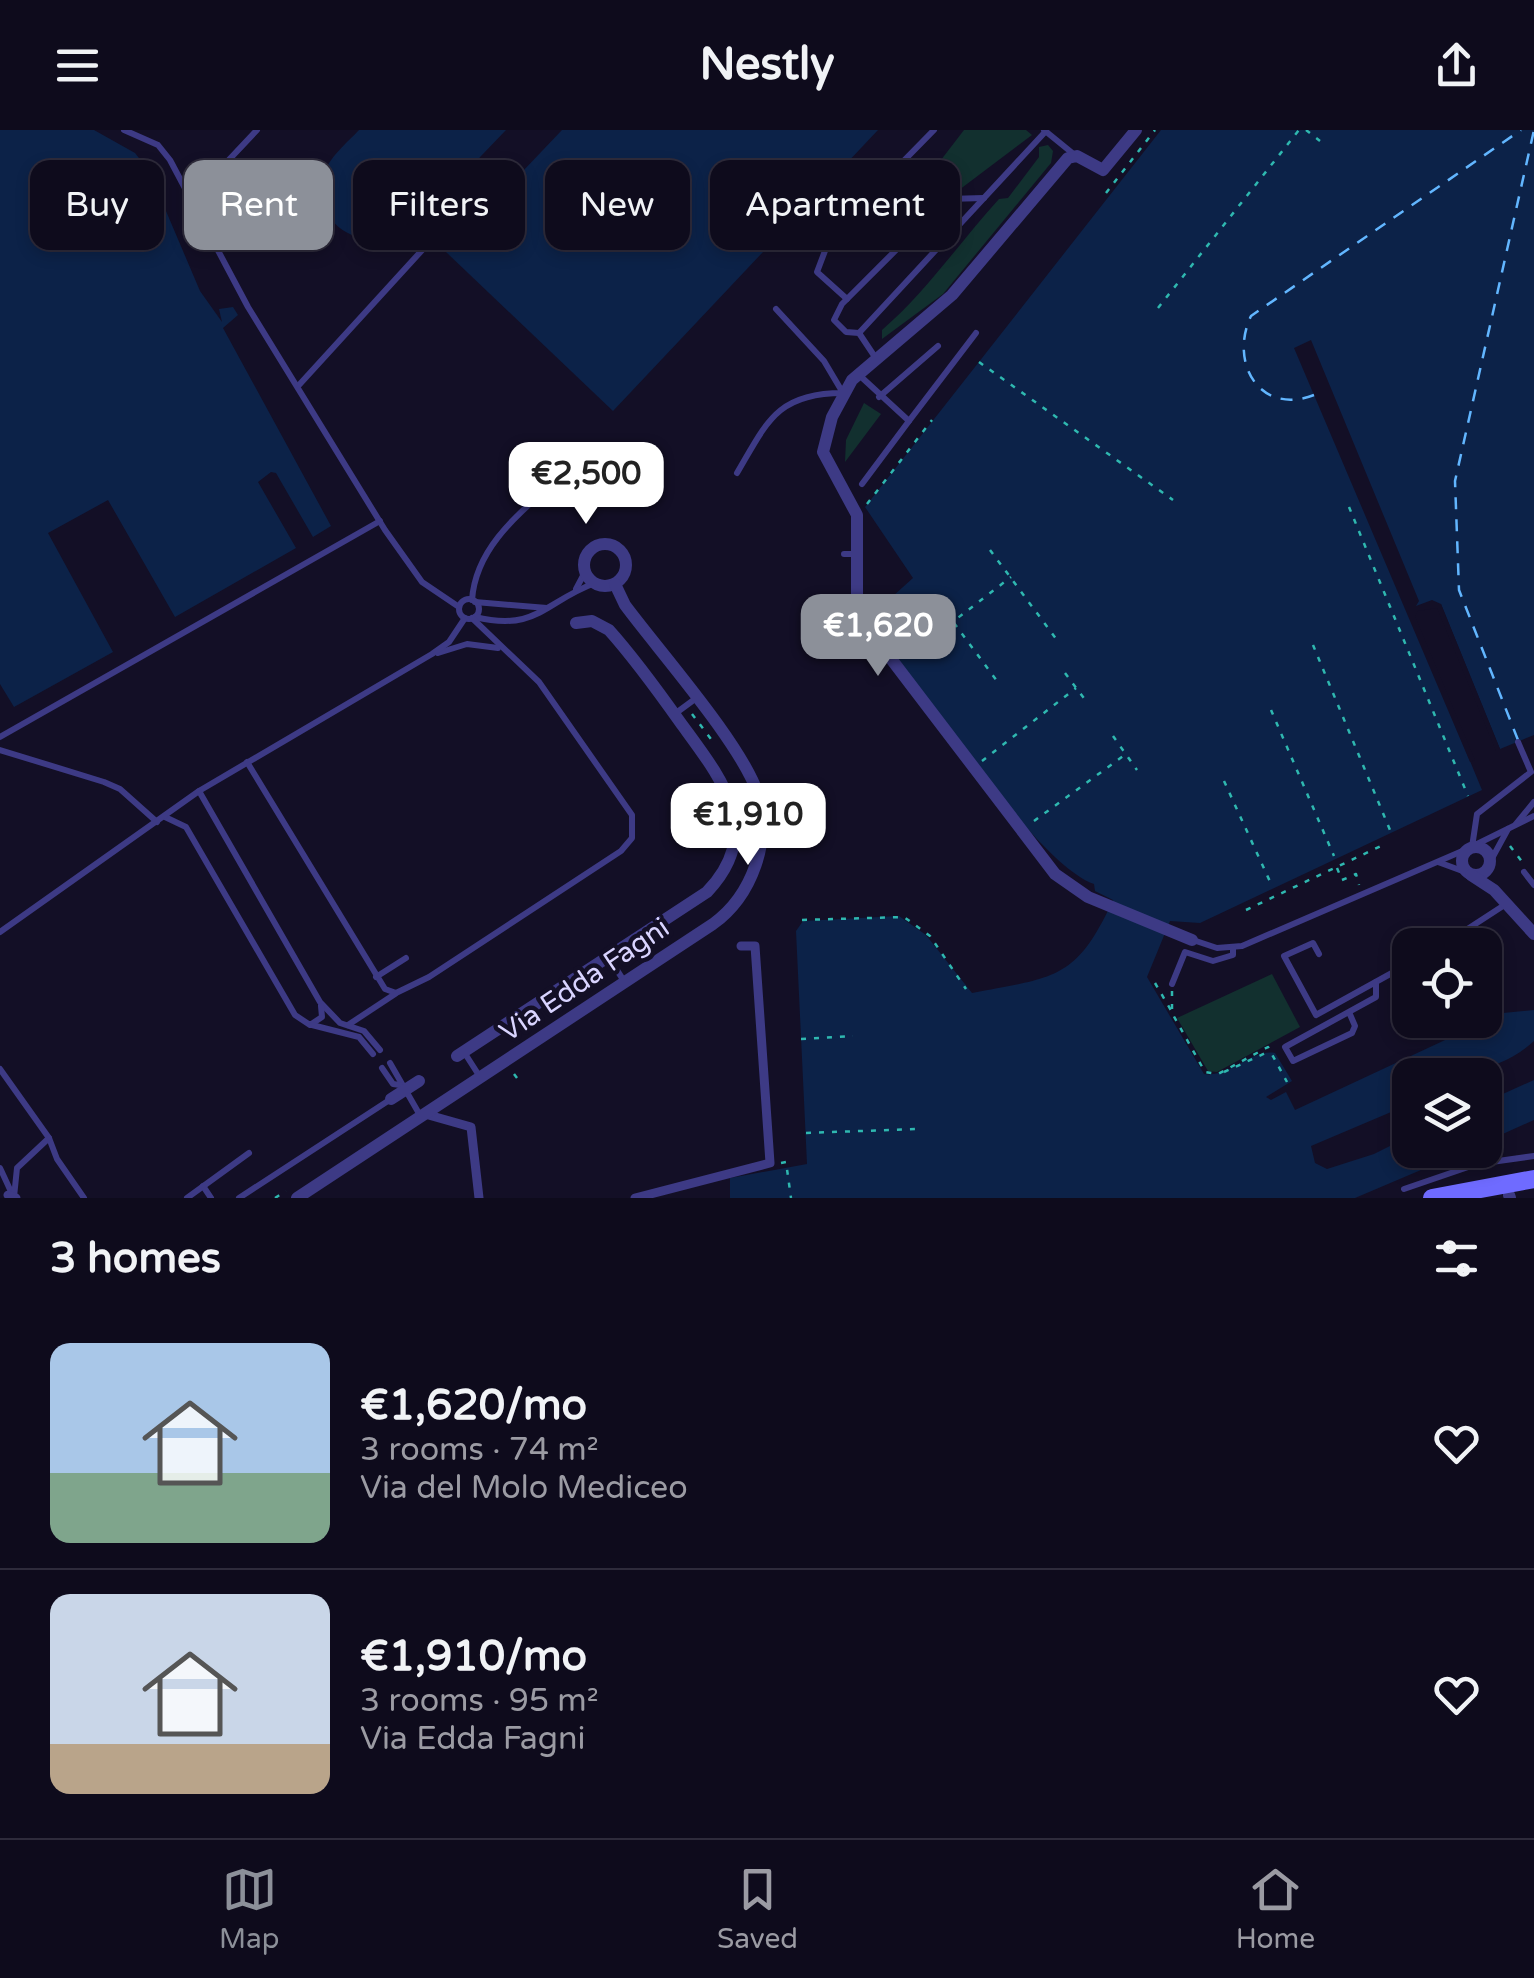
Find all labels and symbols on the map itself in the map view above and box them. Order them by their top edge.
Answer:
pin: €2,500 [505,442,667,527]
pin: €1,620 [797,594,959,679]
pin: €1,910 [667,783,829,868]
street label: Via Edda Fagni [493,911,676,1049]

